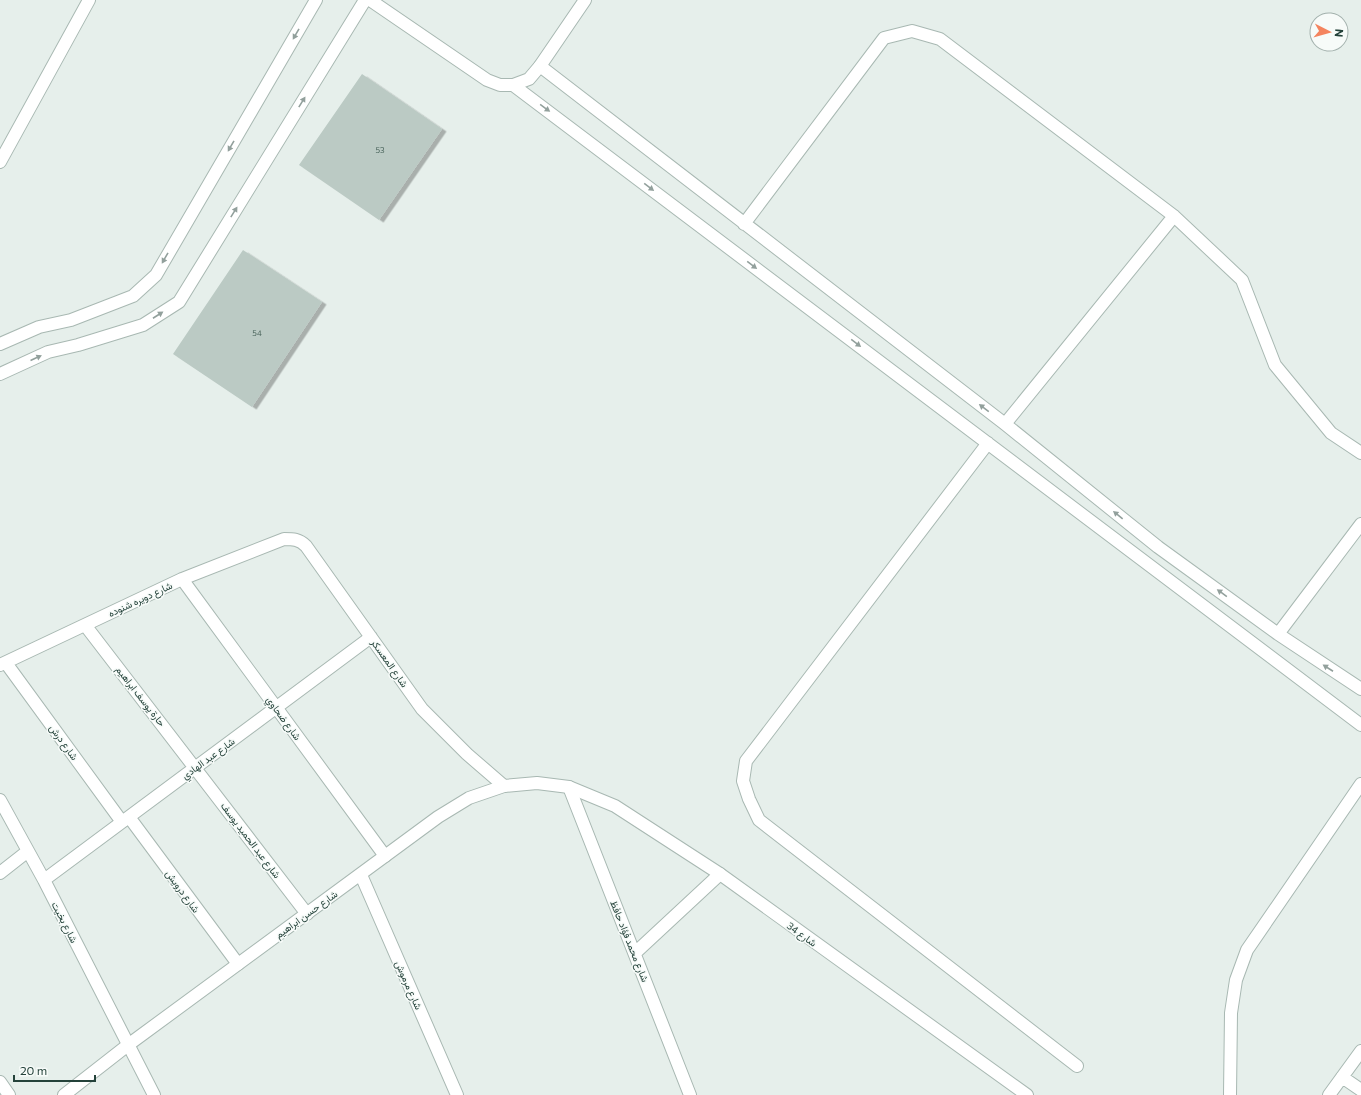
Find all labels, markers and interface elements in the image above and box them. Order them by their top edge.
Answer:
north arrow [1309,12,1349,52]
one-way arrow [293,28,300,40]
text: N [1333,28,1346,38]
one-way arrow [298,97,306,107]
one-way arrow [540,104,550,112]
one-way arrow [227,140,234,152]
house number: 53 [375,145,385,155]
one-way arrow [643,182,654,191]
one-way arrow [230,207,238,217]
one-way arrow [162,252,169,264]
one-way arrow [747,261,758,269]
one-way arrow [152,312,164,319]
house number: 54 [252,328,262,338]
one-way arrow [851,339,861,347]
one-way arrow [30,355,41,361]
one-way arrow [978,404,989,412]
one-way arrow [1113,510,1124,519]
street label: شارع دويره شنوده [106,579,175,620]
one-way arrow [1217,589,1227,597]
street label: شارع المعسكر [368,636,411,690]
street label: حارة يوسف ابراهيم [113,663,169,729]
one-way arrow [1323,664,1334,672]
street label: شارع ضحاوي [262,694,304,744]
street label: شارع درش [46,722,81,763]
street label: شارع عبد الهادي [179,735,239,784]
street label: شارع عبد الحميد يوسف [218,800,283,881]
street label: شارع درويش [163,867,203,915]
street label: شارع حسن ابراهيم [273,887,340,941]
street label: شارع بخيت [49,899,81,945]
street label: شارع محمد فؤاد حافظ [607,899,652,984]
street label: شارع 34 [784,919,819,950]
street label: شارع مرموش [392,959,425,1012]
scale bar [14,1057,95,1083]
text: 20 m [20,1063,47,1077]

